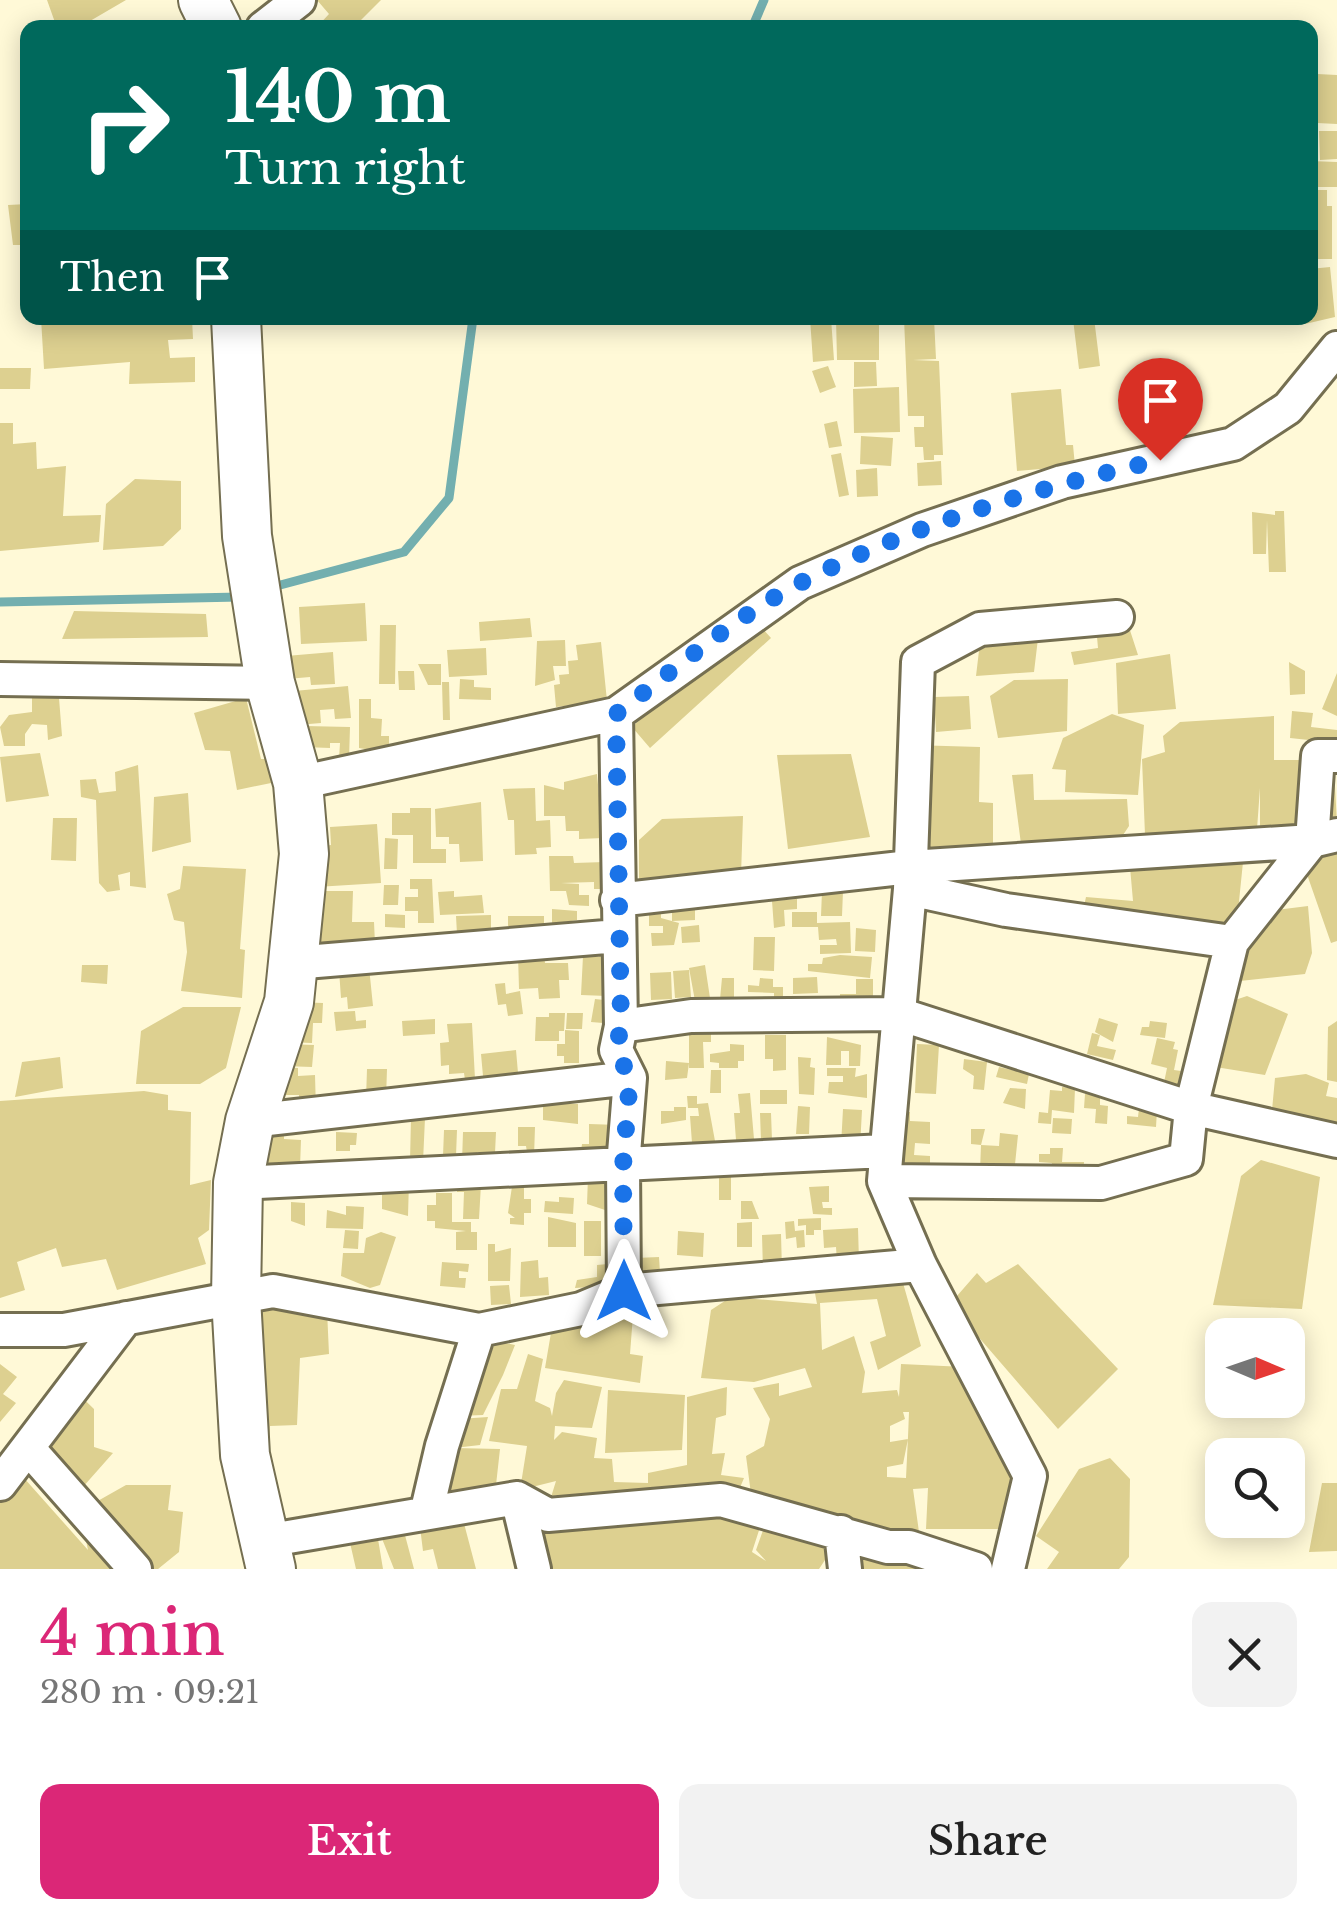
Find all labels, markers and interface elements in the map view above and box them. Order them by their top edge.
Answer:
text: 140 m [225,54,451,141]
icon: right [60,60,190,190]
text: Turn right [225,140,466,196]
icon: arrive [185,250,240,305]
text: Then [60,254,165,301]
pin [1118,358,1203,461]
icon: arrive [1133,373,1188,428]
position arrow [572,1239,676,1343]
north arrow [1205,1318,1305,1418]
map controls [1205,1318,1305,1538]
button: search [1205,1438,1305,1538]
text: 4 min [40,1597,225,1671]
button: close [1192,1602,1297,1707]
text: 280 m · 09:21 [40,1672,260,1712]
button: Exit [40,1784,659,1899]
button: Share [679,1784,1297,1899]

